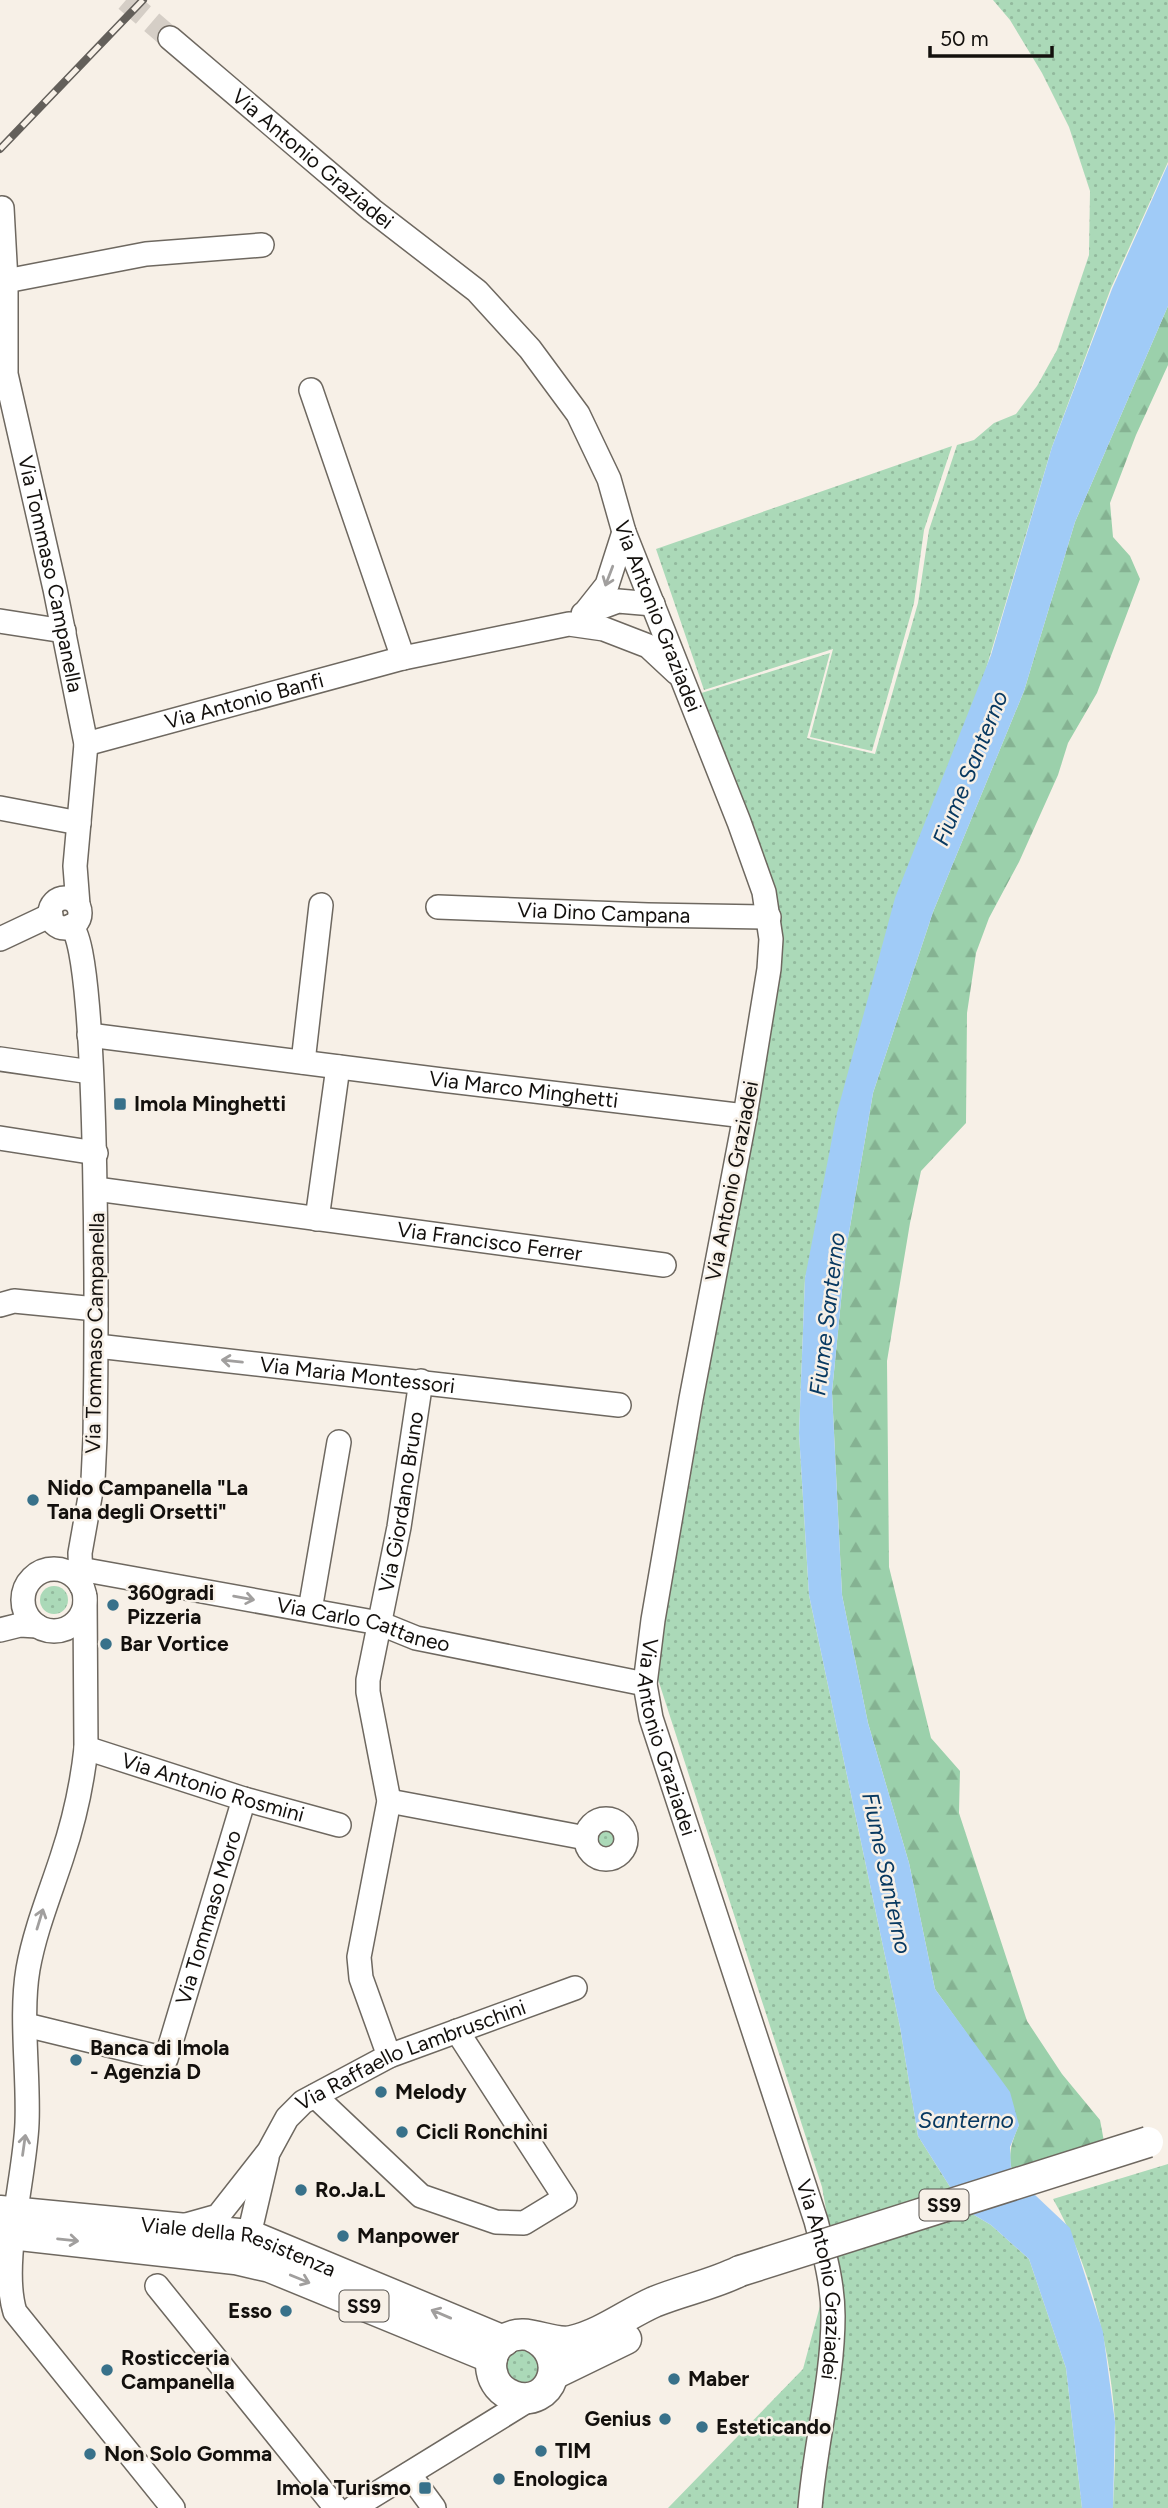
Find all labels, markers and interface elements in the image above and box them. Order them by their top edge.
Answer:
scale bar [930,14,1052,58]
text: 50 m [940,26,989,51]
street label: Via Antonio Graziadei [227,83,399,234]
street label: Via Tommaso Campanella [13,453,88,694]
street label: Via Antonio Graziadei [609,518,707,715]
one-way arrow [602,564,615,586]
street label: Via Antonio Banfi [162,667,326,734]
water label: Fiume Santerno [926,687,1014,849]
street label: Via Dino Campana [517,897,691,928]
street label: Via Marco Minghetti [428,1065,620,1113]
street label: Via Antonio Graziadei [700,1079,763,1283]
place label: Imola Minghetti [134,1091,286,1116]
marker: Imola Minghetti [112,1096,128,1112]
street label: Via Tommaso Campanella [80,1212,109,1454]
street label: Via Francisco Ferrer [396,1216,584,1266]
water label: Fiume Santerno [803,1231,851,1397]
street label: Via Maria Montessori [258,1351,456,1398]
one-way arrow [221,1354,244,1367]
street label: Via Giordano Bruno [373,1410,428,1595]
place label: Nido Campanella "La Tana degli Orsetti" [47,1475,248,1524]
marker: Nido Campanella "La Tana degli Orsetti" [25,1492,41,1508]
place label: 360gradi Pizzeria [127,1580,214,1629]
one-way arrow [232,1592,255,1605]
street label: Via Carlo Cattaneo [275,1592,452,1657]
marker: 360gradi Pizzeria [105,1597,121,1613]
place label: Bar Vortice [120,1631,229,1656]
marker: Bar Vortice [98,1636,114,1652]
street label: Via Antonio Graziadei [633,1637,702,1839]
street label: Via Antonio Rosmini [119,1747,307,1827]
water label: Fiume Santerno [856,1790,918,1956]
street label: Via Tommaso Moro [170,1827,246,2007]
one-way arrow [35,1908,48,1930]
street label: Via Raffaello Lambruschini [291,1994,529,2116]
place label: Banca di Imola - Agenzia D [90,2035,230,2084]
marker: Banca di Imola - Agenzia D [68,2052,84,2068]
place label: Melody [395,2079,467,2104]
marker: Melody [373,2084,389,2100]
water label: Santerno [918,2106,1014,2134]
place label: Cicli Ronchini [416,2119,548,2144]
marker: Cicli Ronchini [394,2124,410,2140]
one-way arrow [18,2134,31,2156]
street label: Via Antonio Graziadei [791,2176,846,2382]
place label: Ro.Ja.L [315,2177,385,2202]
marker: Ro.Ja.L [293,2182,309,2198]
road number: SS9 [920,2190,968,2220]
street label: Viale della Resistenza [139,2212,340,2282]
place label: Manpower [357,2223,459,2248]
marker: Manpower [335,2228,351,2244]
one-way arrow [56,2234,79,2247]
one-way arrow [289,2274,310,2287]
road number: SS9 [340,2290,388,2322]
place label: Esso [228,2298,272,2323]
marker: Esso [278,2303,294,2319]
one-way arrow [431,2307,452,2320]
place label: Rosticceria Campanella [121,2345,235,2394]
marker: Rosticceria Campanella [99,2362,115,2378]
place label: Maber [688,2366,749,2391]
marker: Maber [666,2371,682,2387]
place label: Genius [585,2406,651,2431]
marker: Genius [657,2411,673,2427]
place label: Esteticando [716,2414,831,2439]
marker: Esteticando [694,2419,710,2435]
place label: TIM [555,2438,591,2463]
place label: Non Solo Gomma [104,2441,272,2466]
marker: TIM [533,2443,549,2459]
marker: Non Solo Gomma [82,2446,98,2462]
place label: Enologica [513,2466,608,2491]
marker: Enologica [491,2471,507,2487]
place label: Imola Turismo [276,2475,411,2500]
marker: Imola Turismo [417,2480,433,2496]

